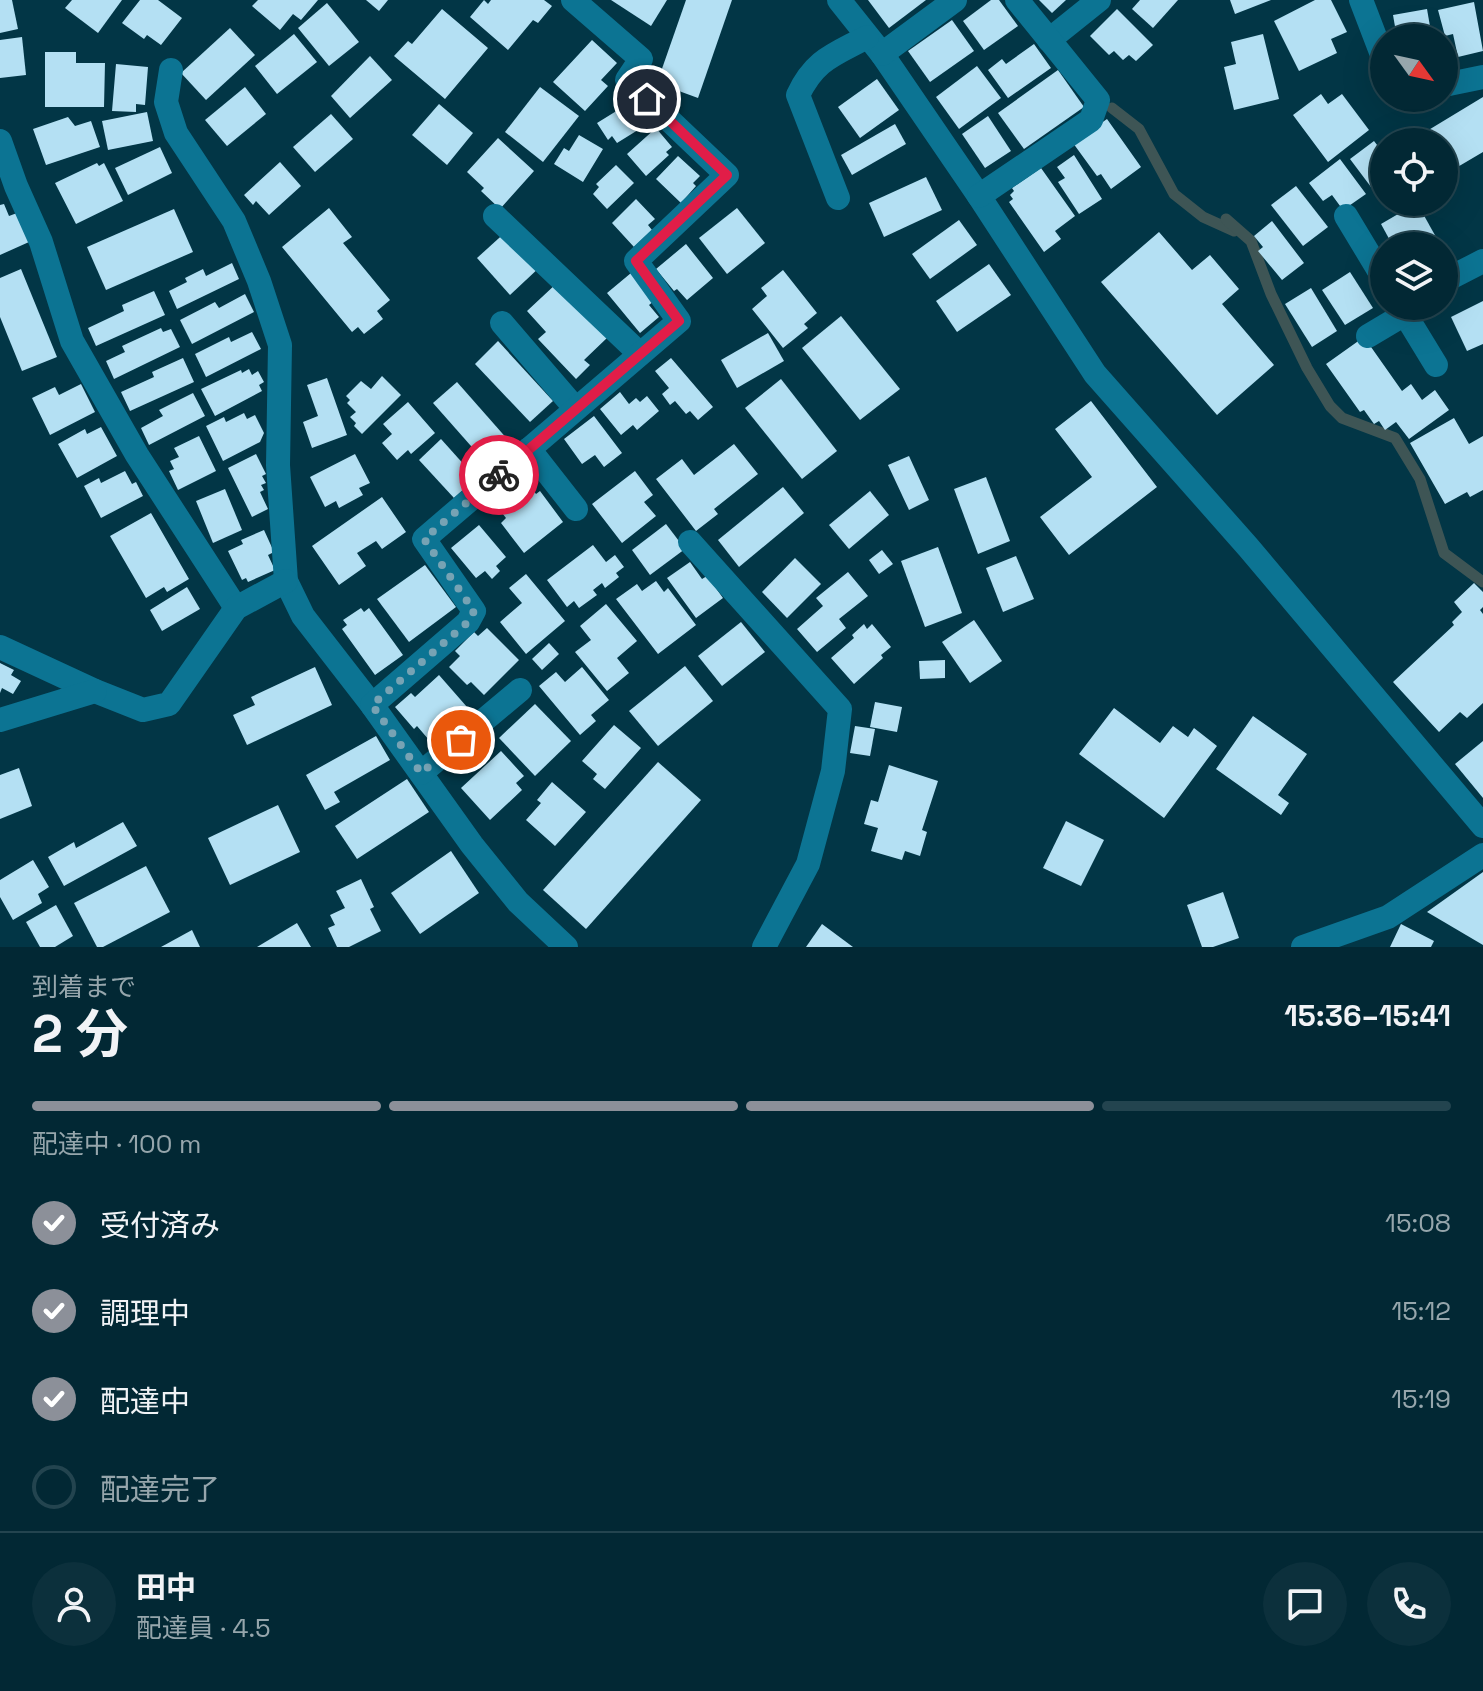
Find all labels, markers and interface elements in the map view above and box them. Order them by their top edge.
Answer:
north arrow [1370,24,1458,112]
map controls [1370,24,1458,320]
pin [613,65,681,133]
icon: home [625,77,669,121]
button: locate [1370,128,1458,216]
button: layers [1370,232,1458,320]
courier [459,435,539,515]
icon: bike [477,453,521,497]
pin [427,706,495,774]
icon: bag [439,718,483,762]
text: 到着まで [32,970,136,1004]
text: 15:36–15:41 [1284,996,1451,1035]
text: 2 分 [32,1001,128,1067]
text: 配達中 · 100 m [32,1127,201,1161]
icon: check [32,1201,76,1245]
text: 受付済み [100,1206,220,1245]
text: 15:08 [1385,1206,1451,1240]
icon: check [32,1289,76,1333]
text: 調理中 [100,1294,190,1333]
text: 15:12 [1391,1294,1451,1328]
icon: check [32,1377,76,1421]
text: 配達中 [100,1382,190,1421]
text: 15:19 [1391,1382,1451,1416]
text: 配達完了 [100,1470,220,1509]
button: person [32,1562,116,1646]
button: chat [1263,1562,1347,1646]
button: phone [1367,1562,1451,1646]
text: 田中 [136,1568,196,1607]
text: 配達員 · 4.5 [136,1611,271,1645]

